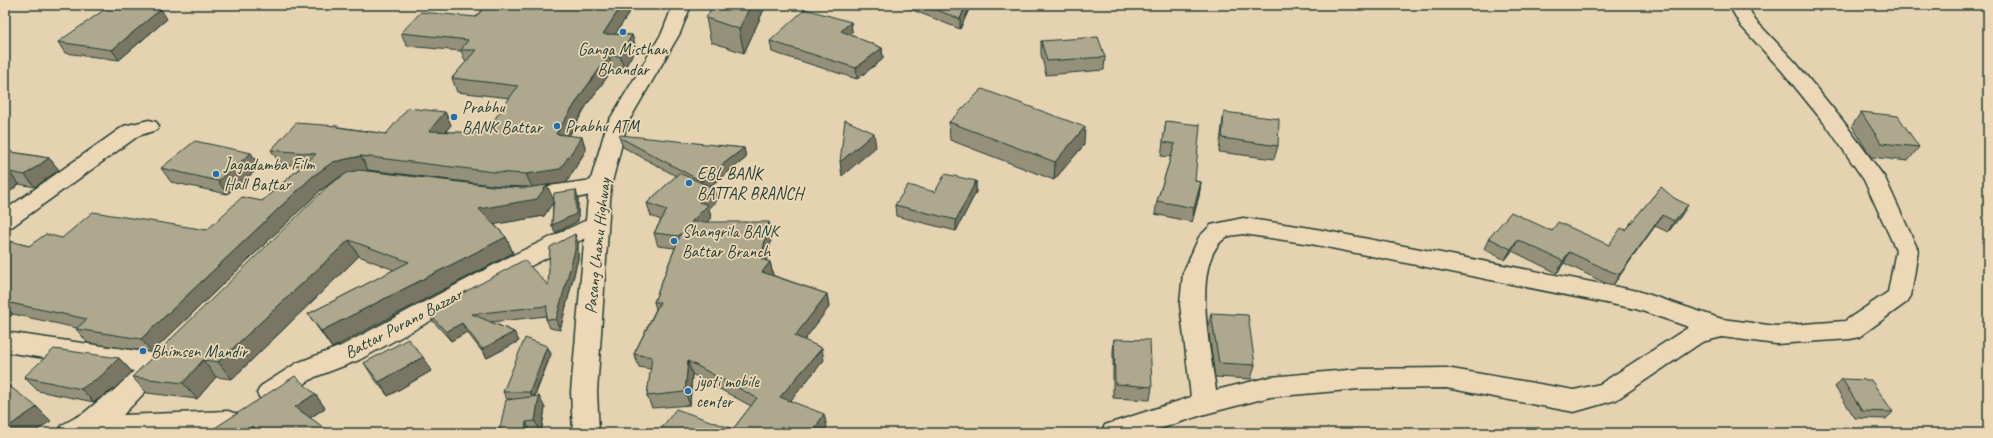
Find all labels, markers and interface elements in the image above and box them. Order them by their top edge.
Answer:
marker: Ganga Misthan Bhandar [618,27,628,37]
place label: Ganga Misthan Bhandar [578,39,669,80]
place label: Prabhu BANK Battar [462,97,544,138]
marker: Prabhu BANK Battar [449,112,459,122]
place label: Prabhu ATM [565,116,641,137]
marker: Prabhu ATM [552,121,562,131]
place label: Jagadamba Film Hall Battar [223,154,315,195]
place label: EBL BANK BATTAR BRANCH [697,163,806,204]
marker: Jagadamba Film Hall Battar [211,169,221,179]
street label: Pasang Lhamu Highway [580,176,615,315]
marker: EBL BANK BATTAR BRANCH [684,178,694,188]
place label: Shangrila BANK Battar Branch [682,221,781,262]
marker: Shangrila BANK Battar Branch [669,236,679,246]
street label: Battar Purano Bazzar [341,283,467,363]
place label: Bhimsen Mandir [151,341,249,362]
marker: Bhimsen Mandir [138,346,148,356]
place label: jyoti mobile center [694,371,760,412]
marker: jyoti mobile center [683,386,693,396]

